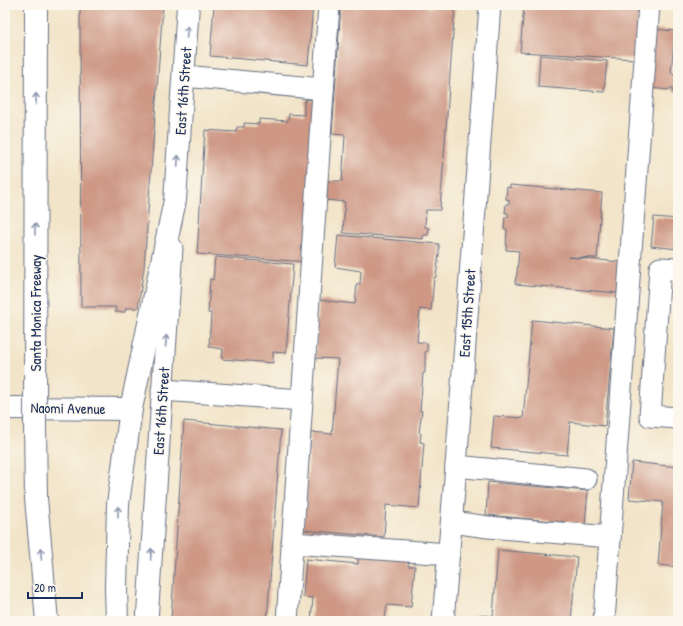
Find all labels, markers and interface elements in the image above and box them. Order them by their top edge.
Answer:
one-way arrow [183,25,190,38]
street label: East 16th Street [169,45,197,136]
one-way arrow [32,93,40,106]
one-way arrow [174,155,181,168]
one-way arrow [31,223,39,236]
street label: Santa Monica Freeway [25,255,46,371]
street label: East 15th Street [453,267,481,358]
one-way arrow [162,335,169,348]
street label: East 16th Street [147,365,175,456]
street label: Naomi Avenue [30,397,106,419]
one-way arrow [114,506,122,519]
one-way arrow [37,548,44,561]
one-way arrow [148,548,155,561]
scale bar [28,574,82,600]
text: 20 m [34,579,56,596]

